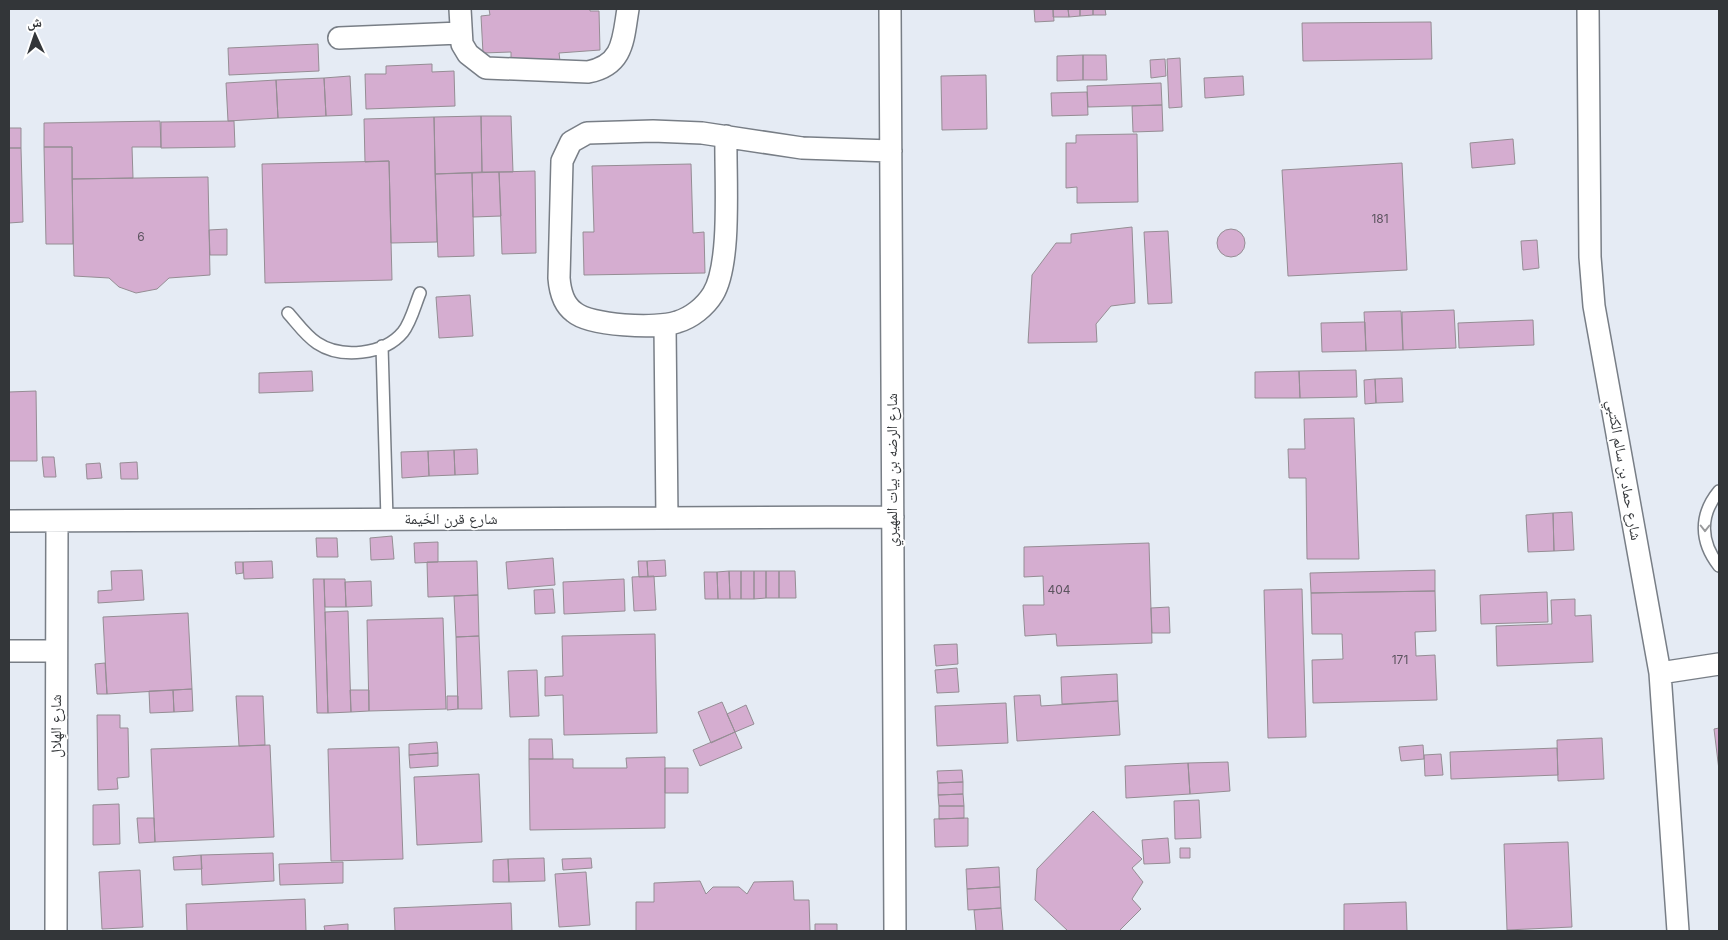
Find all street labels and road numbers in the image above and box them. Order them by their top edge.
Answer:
street label: شارع الرضه بن بيات المهيري [882,393,904,547]
street label: شارع حماد بن سالم الكتبي [1600,398,1646,542]
street label: شارع قرن الخَيمة [404,509,498,529]
street label: شارع الهِلال [46,694,67,758]

